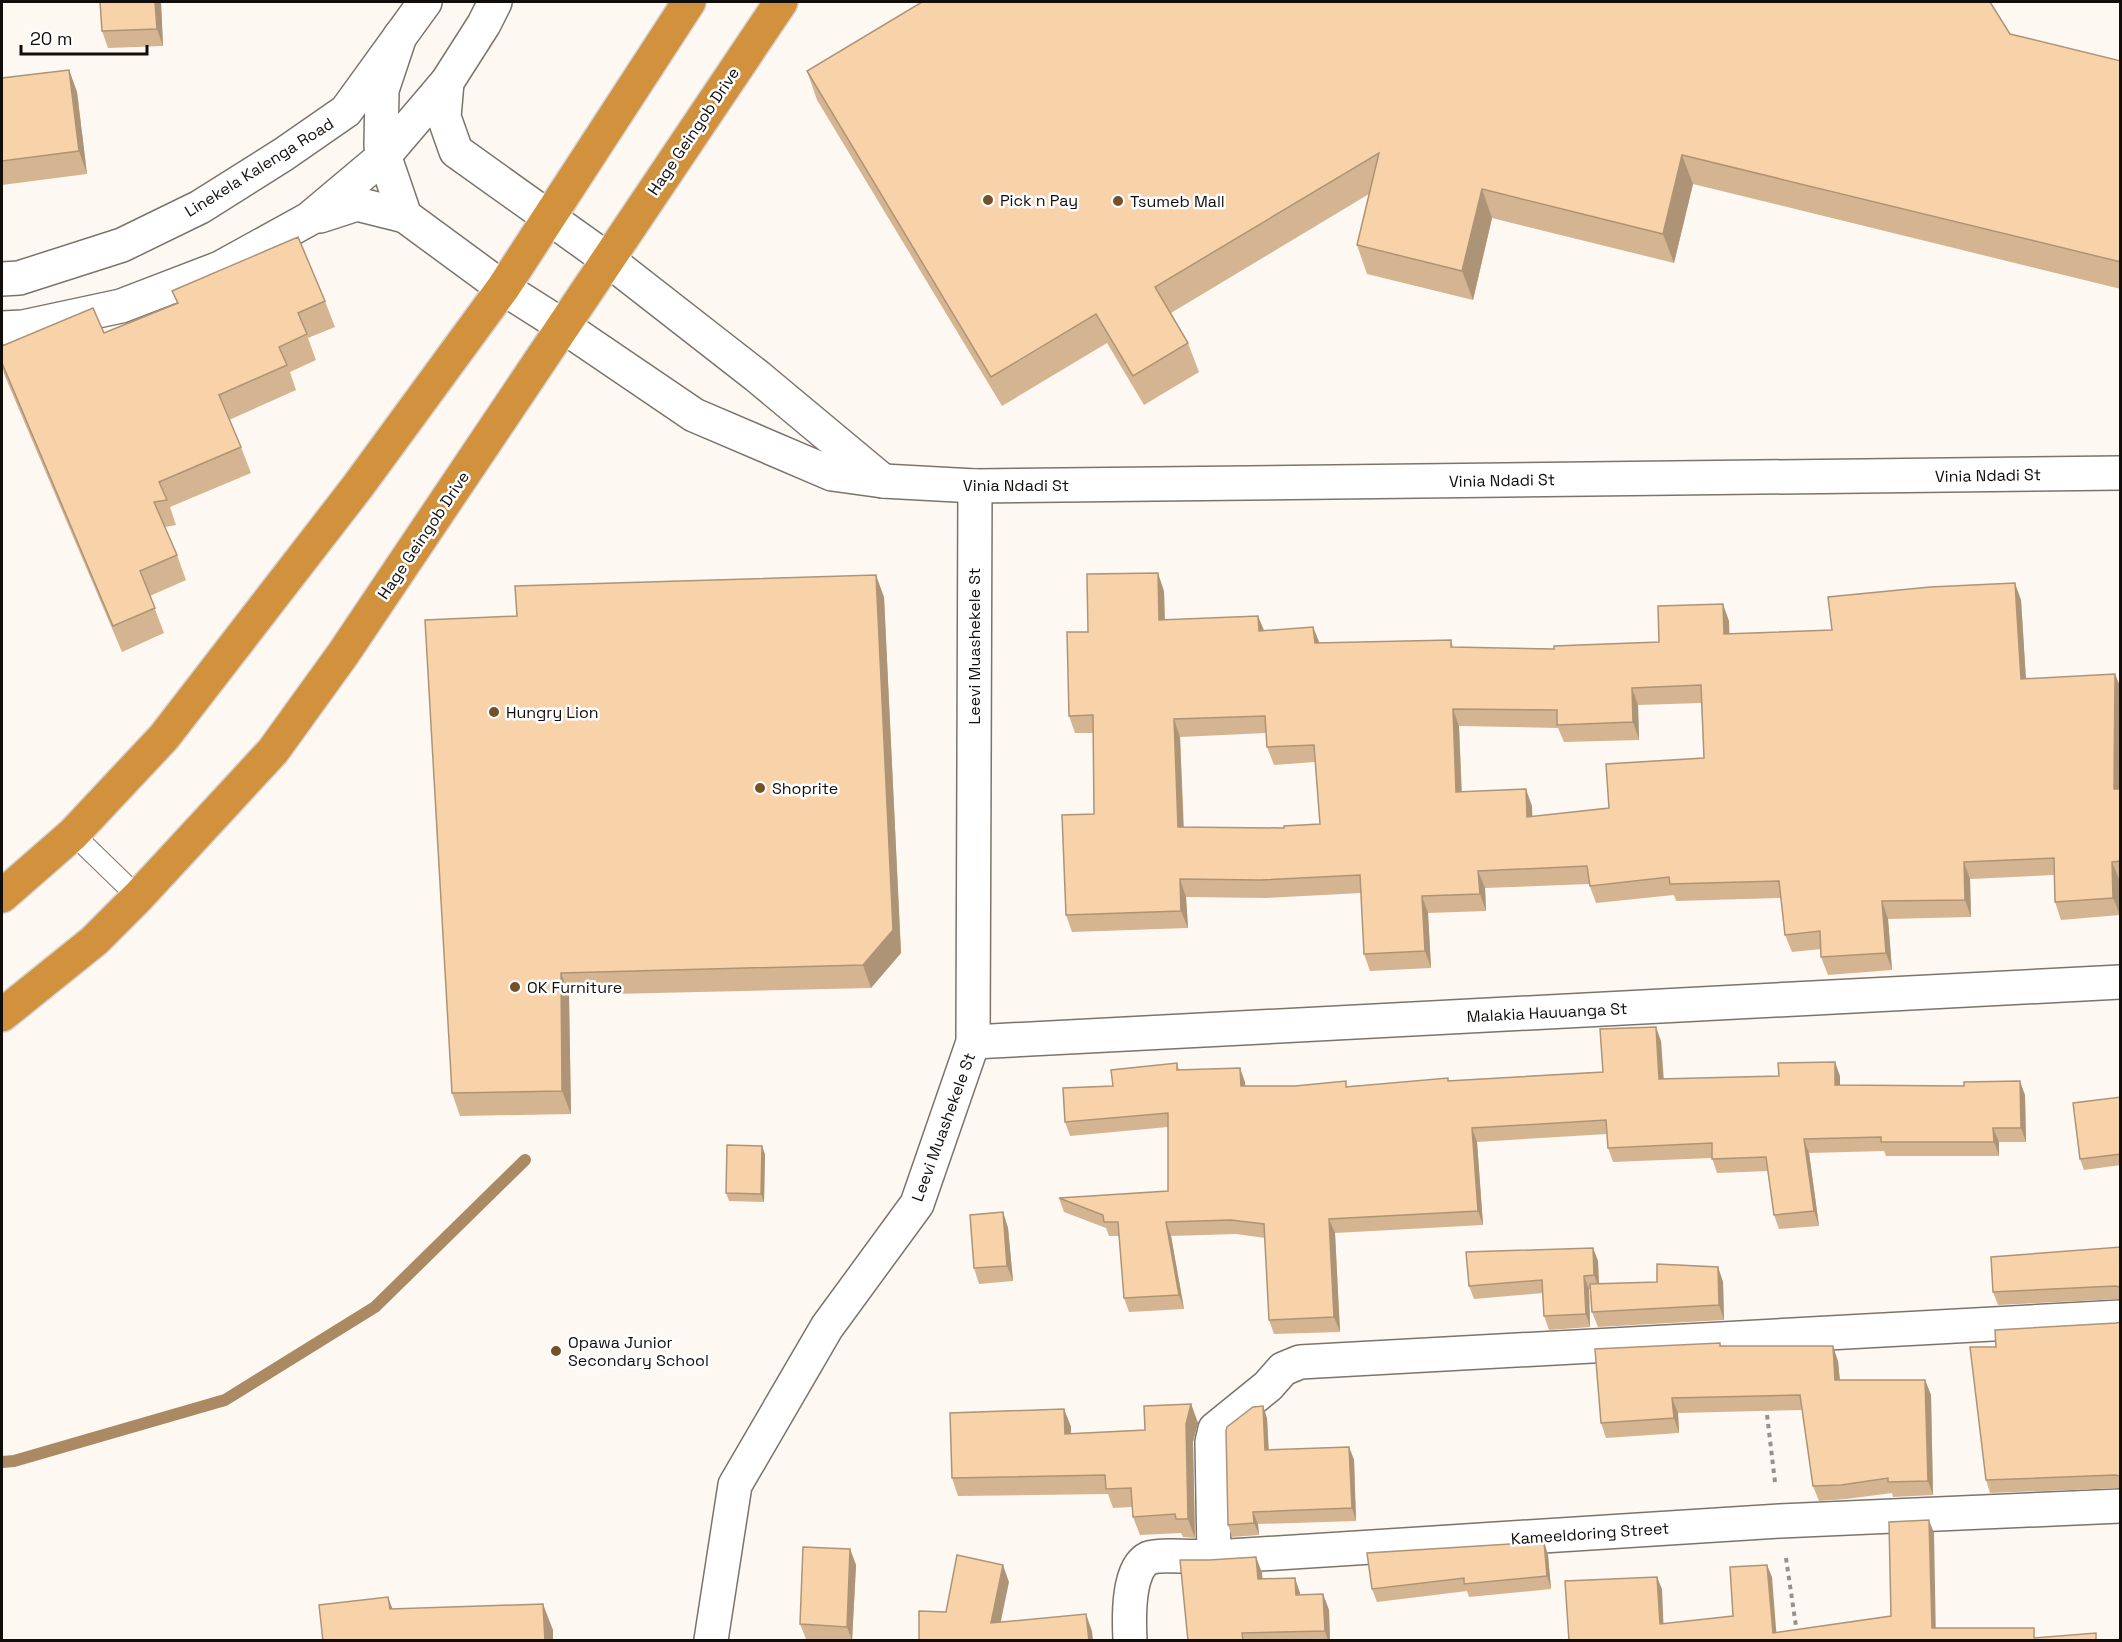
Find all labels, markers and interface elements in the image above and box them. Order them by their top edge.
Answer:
scale bar [21,18,147,56]
text: 20 m [30,27,73,50]
street label: Hage Geingob Drive [643,63,744,199]
street label: Linekela Kalenga Road [181,113,338,222]
place label: Pick n Pay [1000,190,1078,211]
place label: Tsumeb Mall [1130,191,1225,212]
marker: Pick n Pay [981,193,995,207]
marker: Tsumeb Mall [1111,194,1125,208]
street label: Vinia Ndadi St [1935,464,2041,487]
street label: Hage Geingob Drive [373,467,474,603]
street label: Vinia Ndadi St [1449,469,1555,492]
street label: Vinia Ndadi St [963,475,1069,496]
street label: Leevi Muashekele St [964,568,985,724]
place label: Hungry Lion [506,702,599,723]
marker: Hungry Lion [487,705,501,719]
place label: Shoprite [772,778,838,799]
marker: Shoprite [753,781,767,795]
place label: OK Furniture [527,977,622,998]
marker: OK Furniture [508,980,522,994]
street label: Malakia Hauuanga St [1466,998,1628,1027]
street label: Leevi Muashekele St [907,1050,980,1204]
place label: Opawa Junior Secondary School [568,1332,709,1371]
marker: Opawa Junior Secondary School [549,1344,563,1358]
street label: Kameeldoring Street [1510,1517,1670,1550]

